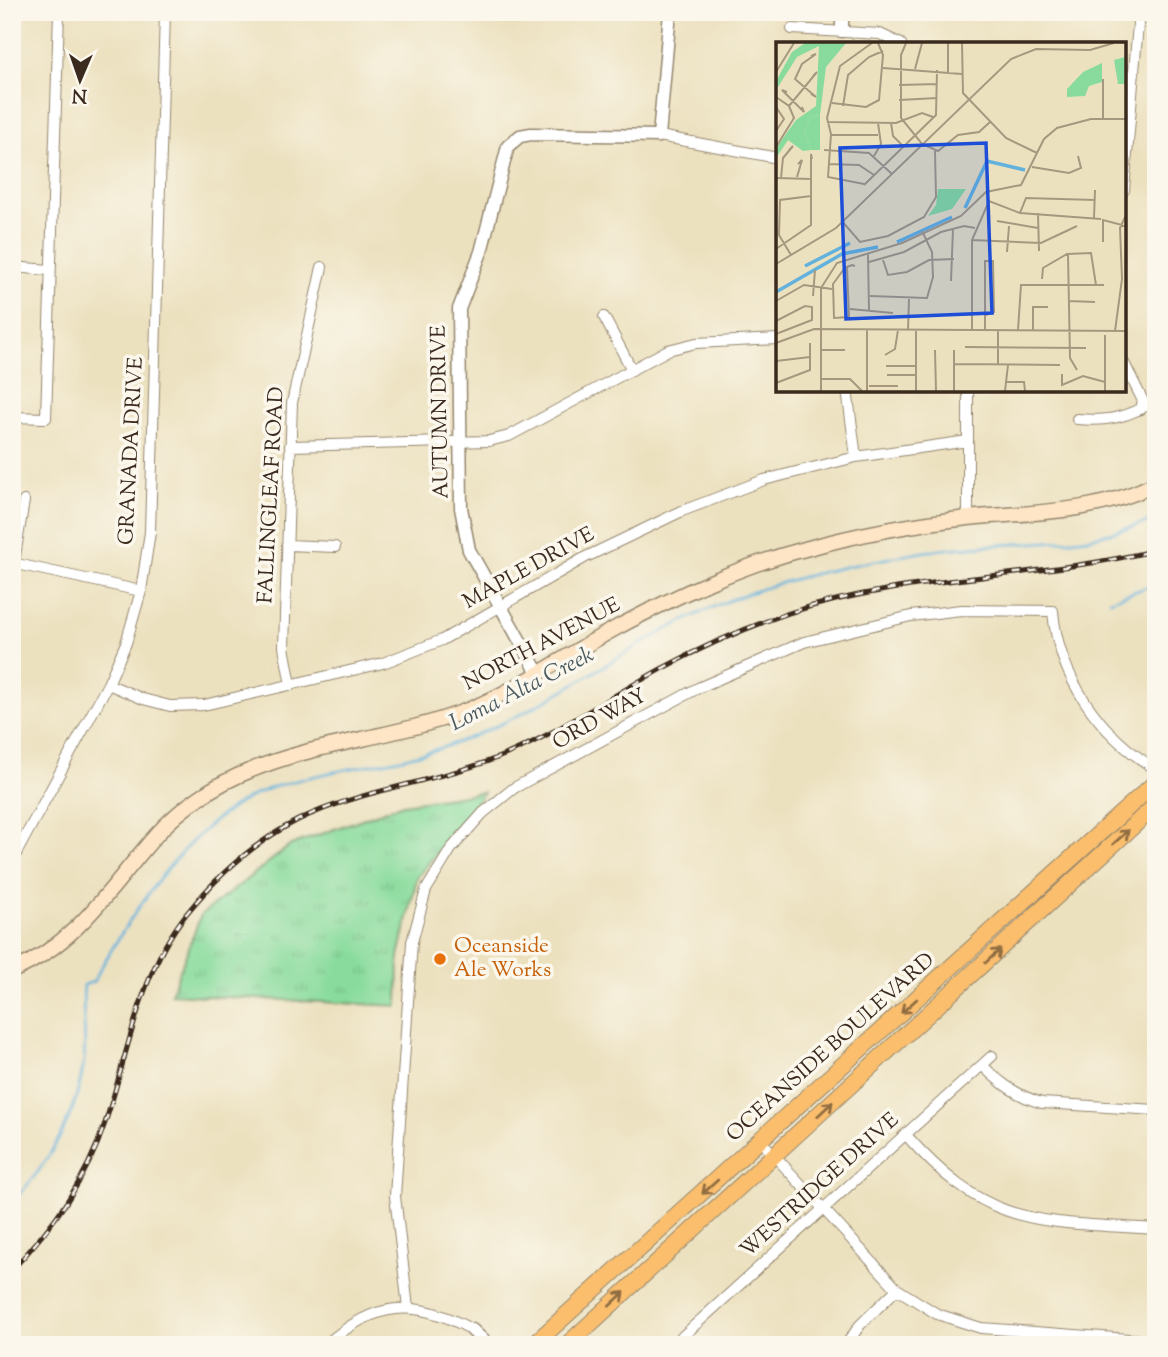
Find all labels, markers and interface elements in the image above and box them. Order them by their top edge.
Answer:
inset map [776,42,1126,392]
north arrow [46,46,116,116]
text: N [71,81,88,108]
street label: AUTUMN DRIVE [424,325,458,499]
street label: GRANADA DRIVE [112,356,152,546]
street label: FALLINGLEAF ROAD [251,386,293,604]
street label: MAPLE DRIVE [458,520,600,618]
street label: NORTH AVENUE [458,591,626,699]
water label: Loma Alta Creek [444,639,600,741]
street label: ORD WAY [548,682,653,758]
one-way arrow [1112,829,1130,845]
place label: Oceanside Ale Works [454,932,551,986]
street label: OCEANSIDE BOULEVARD [720,946,942,1150]
one-way arrow [984,948,1002,964]
marker: Oceanside Ale Works [432,951,448,967]
one-way arrow [900,998,918,1014]
one-way arrow [816,1101,833,1118]
street label: WESTRIDGE DRIVE [734,1106,906,1266]
one-way arrow [702,1178,719,1195]
one-way arrow [608,1290,625,1307]

